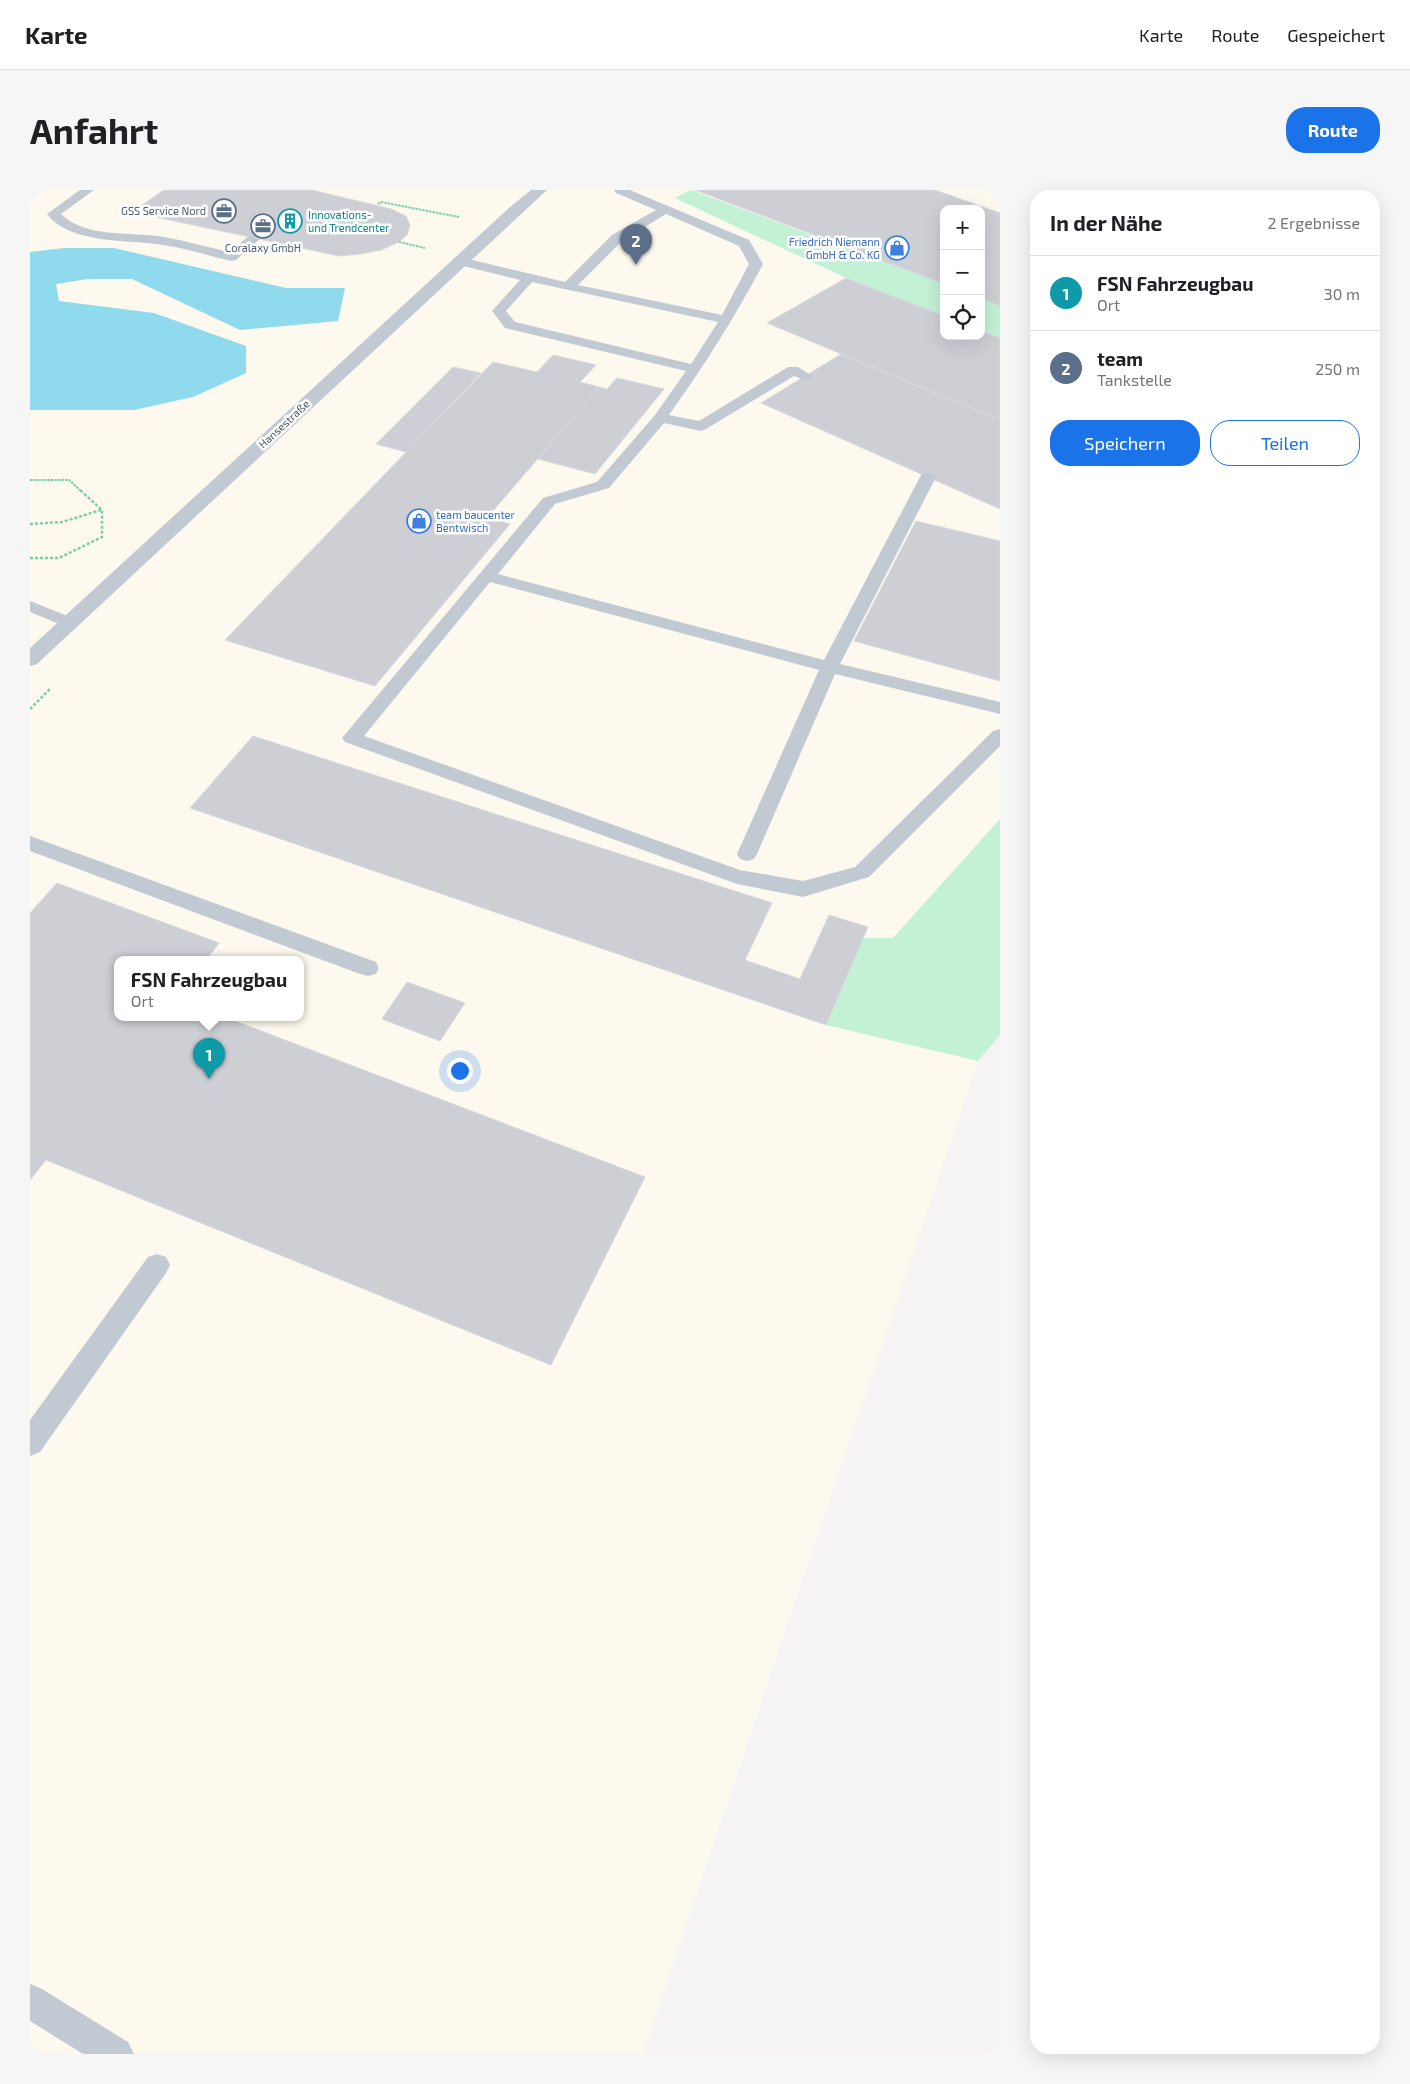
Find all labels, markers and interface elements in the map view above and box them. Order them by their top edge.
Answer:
text: Karte [25,20,88,49]
text: Karte [1139,24,1183,46]
text: Route [1211,24,1259,46]
text: Gespeichert [1287,24,1385,46]
button: Route [1286,107,1380,153]
text: Anfahrt [30,109,158,151]
office icon: GSS Service Nord [211,198,237,224]
place label: GSS Service Nord [121,204,206,217]
map controls [940,205,985,340]
button: + [940,205,985,250]
building icon: Innovations- und Trendcenter [277,208,303,234]
place label: Innovations- und Trendcenter [308,208,390,234]
text: In der Nähe [1050,210,1162,235]
office icon: Coralaxy GmbH [250,213,276,239]
text: 2 Ergebnisse [1267,213,1360,232]
pin: 2 [620,224,652,265]
place label: Friedrich Niemann GmbH & Co. KG [789,235,880,261]
shop icon: Friedrich Niemann GmbH & Co. KG [884,235,910,261]
place label: Coralaxy GmbH [225,241,301,254]
button: − [940,250,985,295]
text: FSN Fahrzeugbau [1097,272,1253,295]
text: 1 [1063,284,1069,303]
text: 30 m [1324,284,1360,303]
button: locate [940,295,985,340]
text: Ort [1097,295,1120,314]
text: team [1097,347,1143,370]
text: 2 [1061,359,1071,378]
text: 250 m [1315,359,1360,378]
text: Tankstelle [1097,370,1172,389]
street label: Hansestraße [256,397,312,450]
button: Speichern [1050,420,1200,466]
button: Teilen [1210,420,1360,466]
shop icon: team baucenter Bentwisch [406,508,432,534]
place label: team baucenter Bentwisch [436,508,515,534]
popup [114,956,304,1021]
text: FSN Fahrzeugbau [131,968,287,991]
text: Ort [131,991,154,1010]
pin: 1 [193,1038,225,1079]
your location [447,1058,473,1084]

